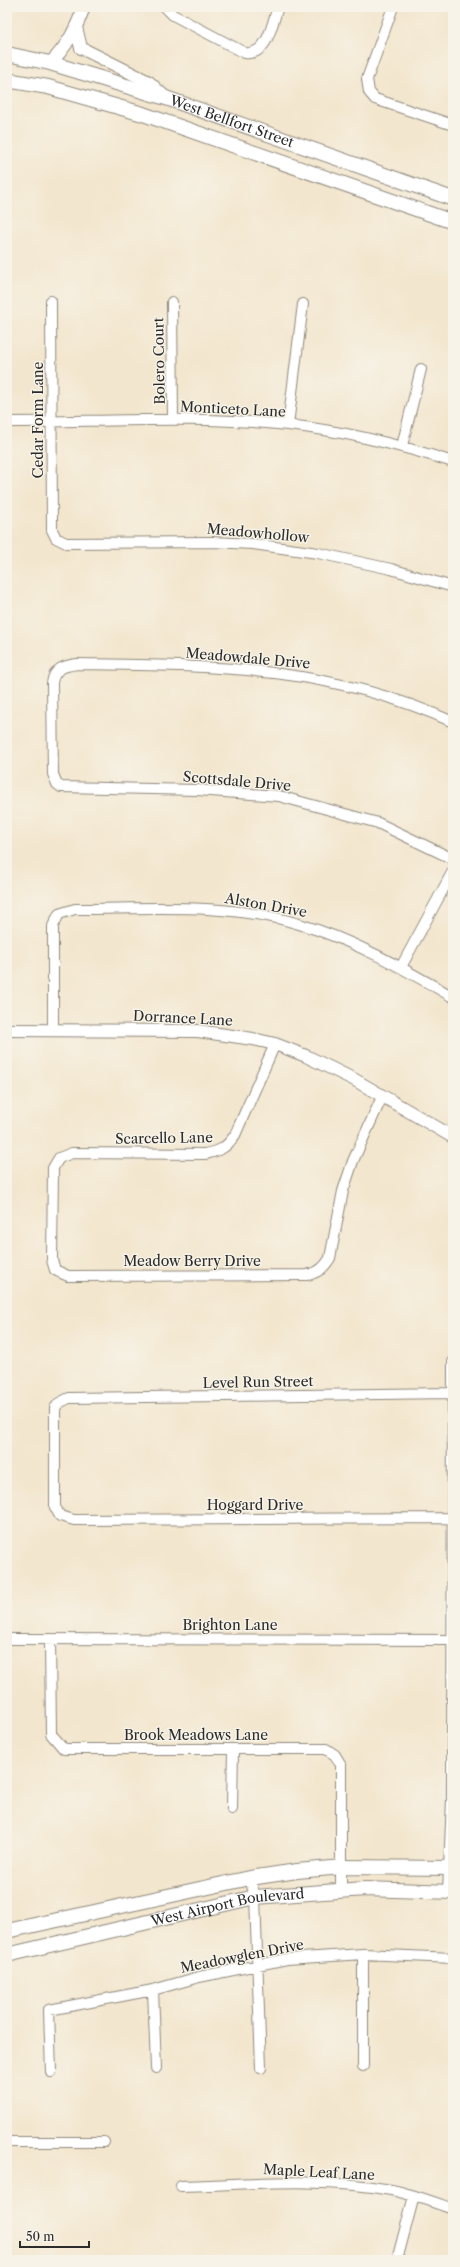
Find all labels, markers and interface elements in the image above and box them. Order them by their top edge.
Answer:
street label: West Bellfort Street [167,91,296,151]
street label: Bolero Court [149,317,169,405]
street label: Cedar Form Lane [29,361,47,478]
street label: Monticeto Lane [180,397,287,421]
street label: Meadowhollow [206,520,310,546]
street label: Meadowdale Drive [185,644,311,672]
street label: Scottsdale Drive [182,767,292,795]
street label: Alston Drive [223,889,309,921]
street label: Dorrance Lane [133,1006,233,1030]
street label: Scarcello Lane [115,1128,213,1148]
street label: Meadow Berry Drive [123,1252,261,1270]
street label: Level Run Street [202,1372,314,1392]
street label: Hoggard Drive [207,1496,303,1514]
street label: Brighton Lane [182,1616,278,1634]
street label: Brook Meadows Lane [124,1726,268,1744]
street label: West Airport Boulevard [148,1884,305,1930]
street label: Meadowglen Drive [179,1935,305,1977]
street label: Maple Leaf Lane [263,2160,376,2184]
scale bar [20,2223,89,2249]
text: 50 m [26,2229,55,2244]

